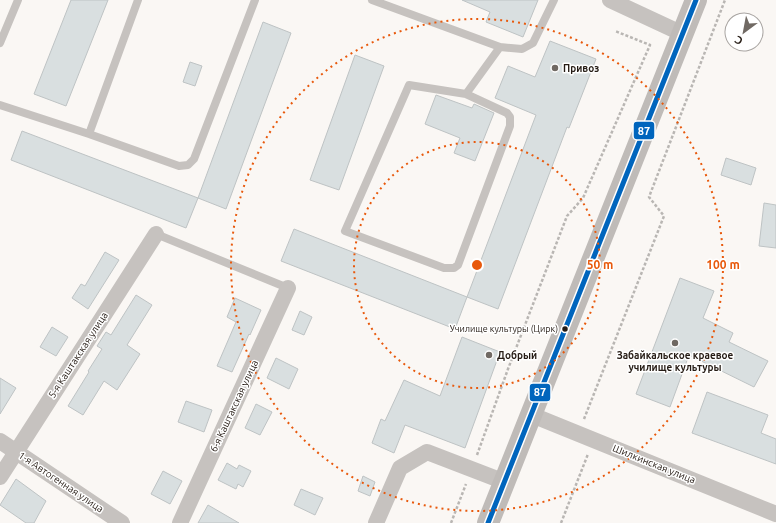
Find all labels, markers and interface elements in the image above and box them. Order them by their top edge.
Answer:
north arrow [724,12,764,52]
text: С [733,34,745,47]
marker: Привоз [550,63,560,73]
place label: Привоз [563,63,599,74]
line badge: 87 [633,121,655,140]
text: 87 [638,125,650,137]
centre of rings [470,258,484,272]
text: 50 m [587,258,613,271]
text: 100 m [706,258,740,271]
street label: 5-я Каштакская улица [46,310,110,400]
place label: Училище культуры (Цирк) [450,324,558,334]
marker: Училище культуры (Цирк) [560,324,570,334]
marker: Забайкальское краевое училище культуры [670,338,680,348]
marker: Добрый [484,350,494,360]
place label: Добрый [497,350,537,361]
place label: Забайкальское краевое училище культуры [617,350,734,373]
street label: 6-я Каштакская улица [208,358,260,454]
line badge: 87 [529,383,551,402]
text: 87 [534,386,546,398]
street label: Шилкинская улица [611,442,697,486]
street label: 1-я Автогенная улица [16,449,106,515]

